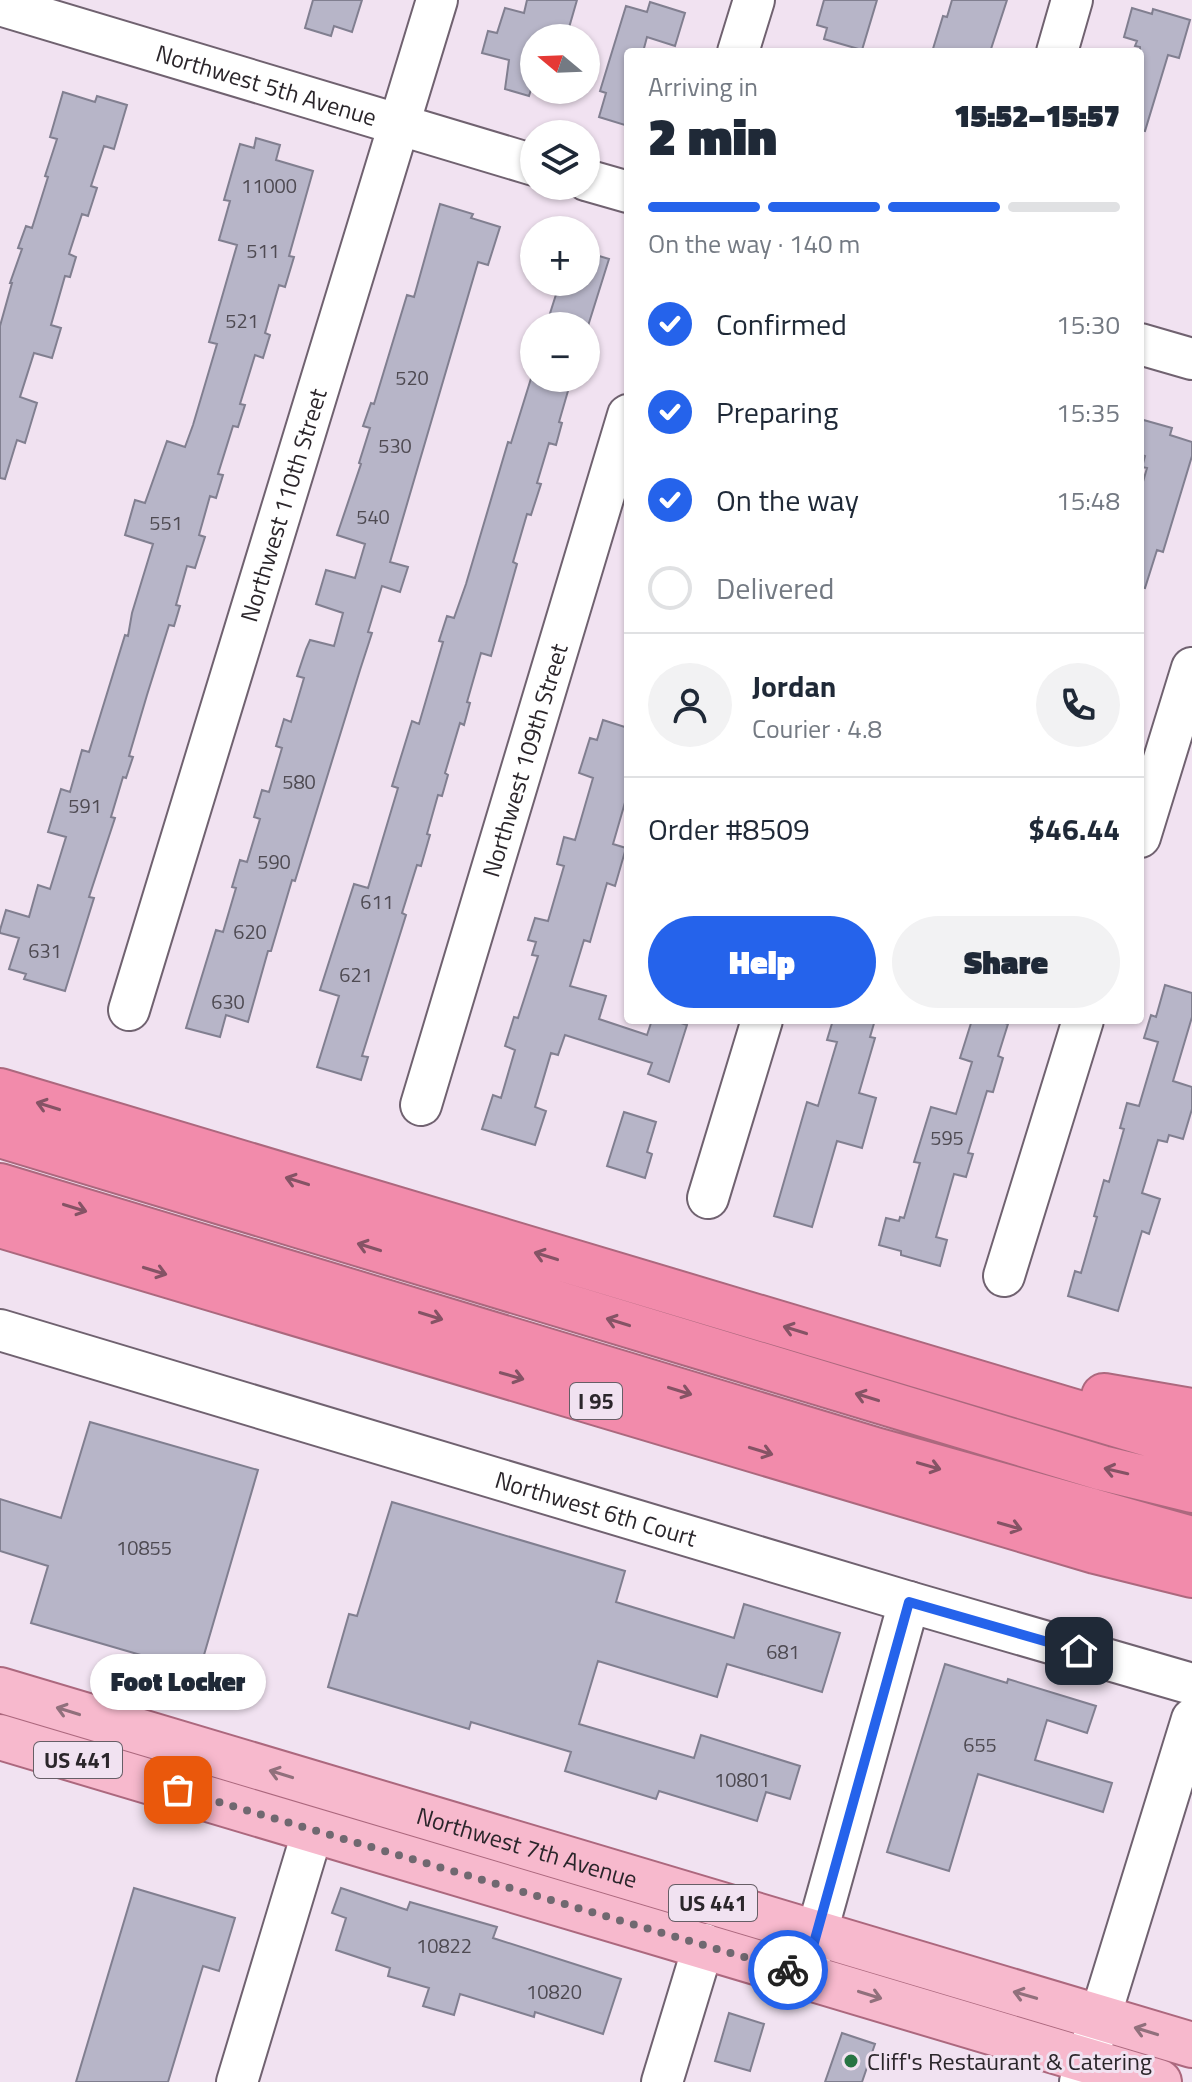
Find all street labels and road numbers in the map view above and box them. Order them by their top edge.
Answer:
street label: Northwest 5th Avenue [152,35,381,135]
street label: Northwest 110th Street [230,383,336,626]
street label: Northwest 109th Street [472,638,577,881]
road number: I 95 [570,1383,622,1419]
street label: Northwest 6th Court [491,1461,702,1556]
road number: US 441 [34,1742,122,1778]
street label: Northwest 7th Avenue [412,1797,642,1897]
road number: US 441 [669,1885,757,1921]

